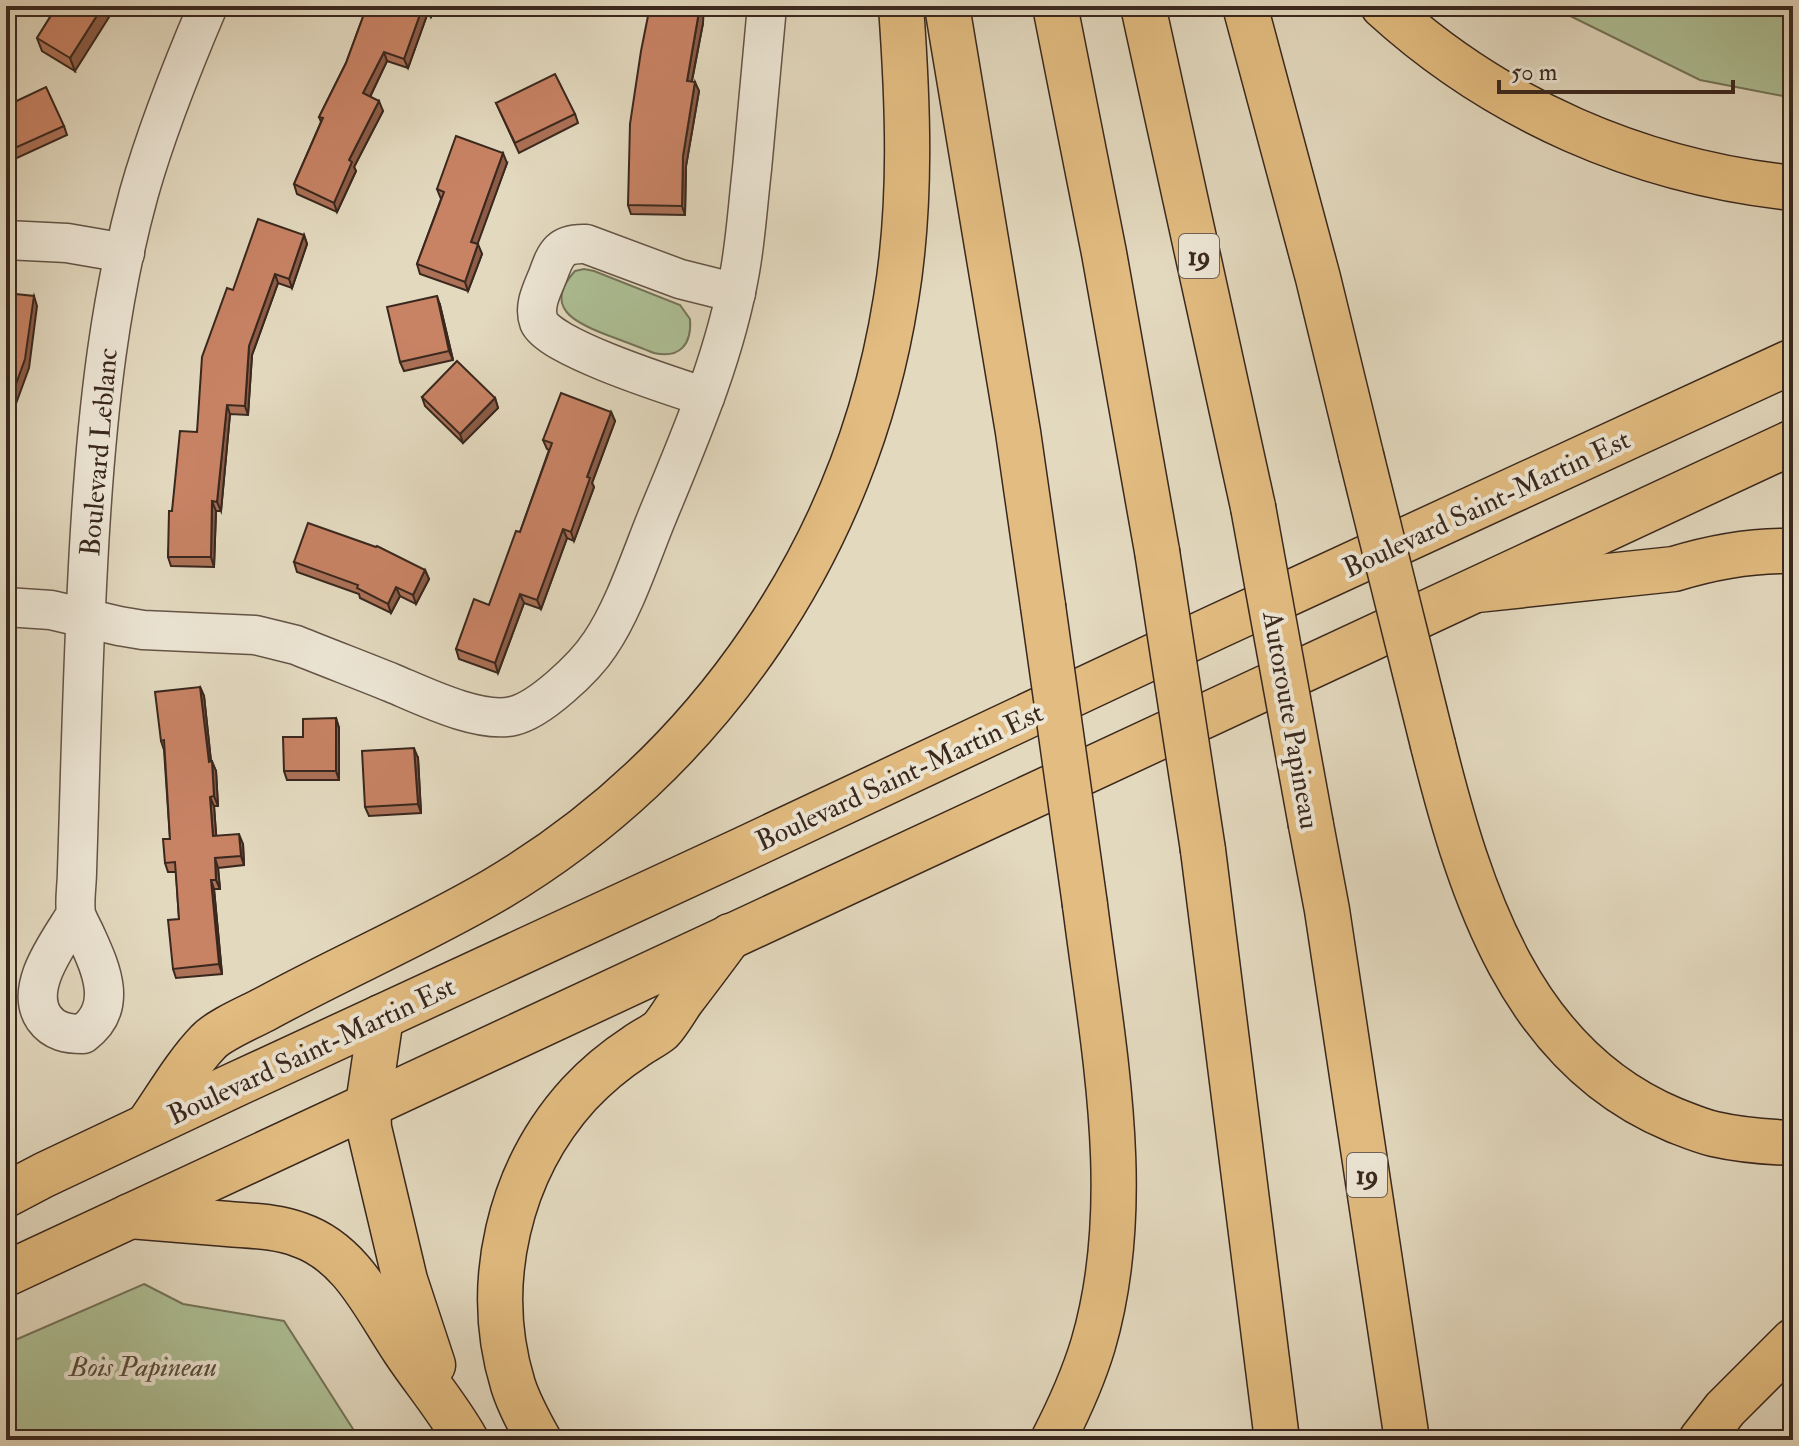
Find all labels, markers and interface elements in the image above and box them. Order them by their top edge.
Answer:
scale bar [1499,44,1733,94]
text: 50 m [1511,57,1558,88]
road number: 19 [1179,234,1219,278]
street label: Boulevard Leblanc [73,347,126,557]
street label: Boulevard Saint-Martin Est [1338,422,1636,586]
street label: Autoroute Papineau [1254,608,1327,832]
street label: Boulevard Saint-Martin Est [751,695,1049,859]
street label: Boulevard Saint-Martin Est [163,969,461,1133]
road number: 19 [1347,1153,1387,1197]
park label: Bois Papineau [67,1350,217,1385]

